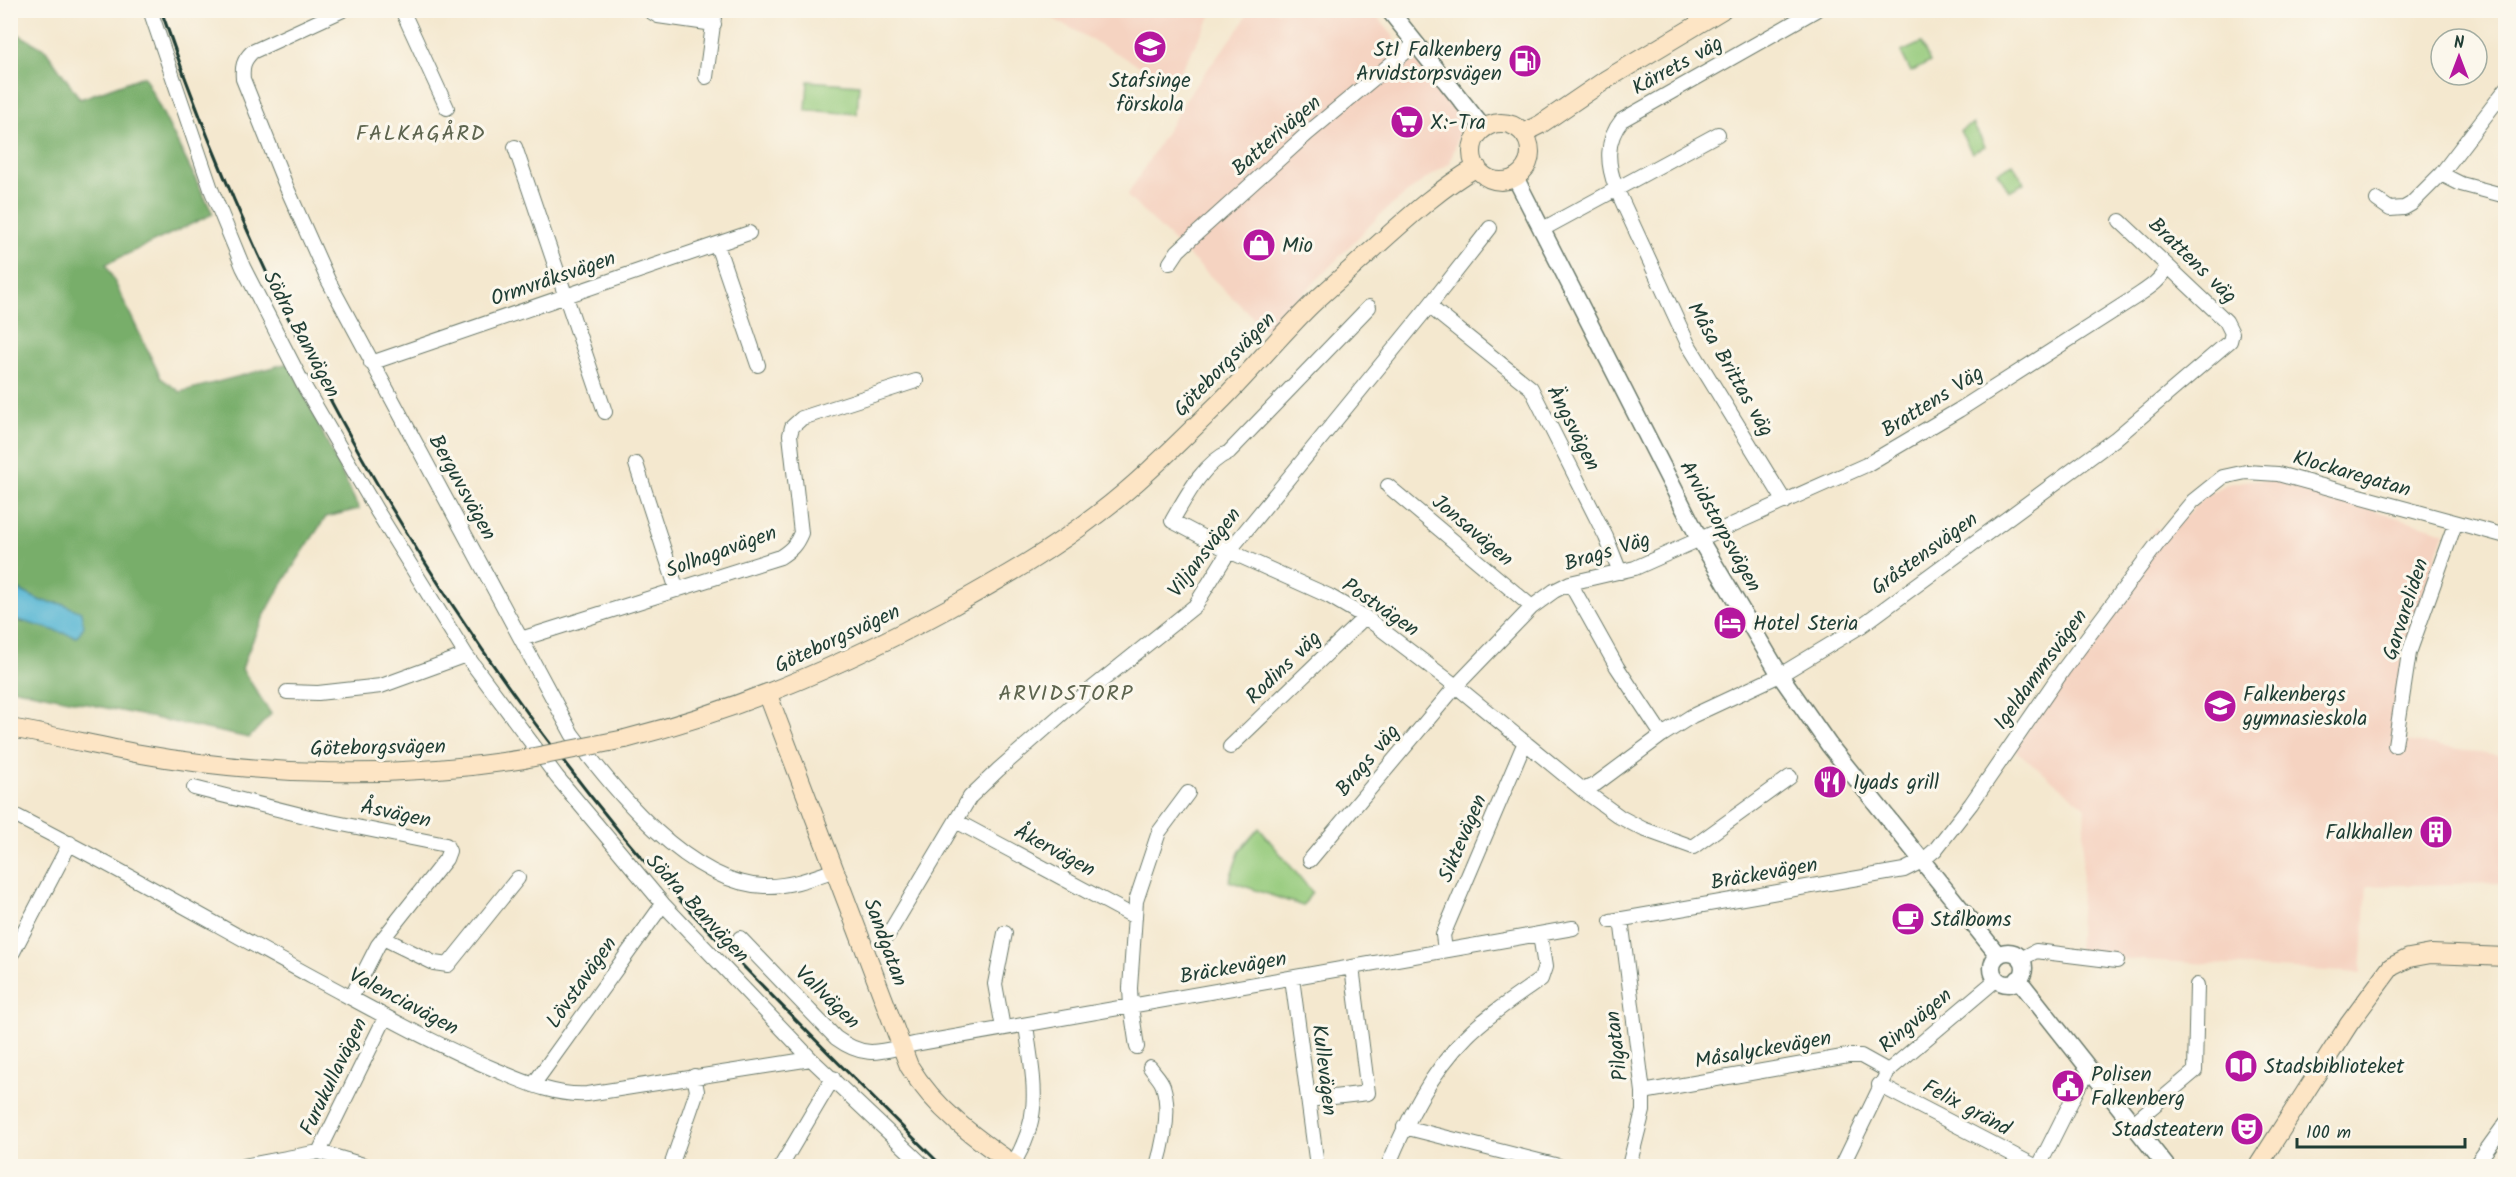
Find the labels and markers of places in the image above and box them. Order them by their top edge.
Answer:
school or university icon: Stafsinge förskola [1132,29,1168,65]
place label: St1 Falkenberg Arvidstorpsvägen [1356,34,1502,91]
fuel station icon: St1 Falkenberg Arvidstorpsvägen [1507,43,1543,79]
place label: Stafsinge förskola [1109,65,1191,122]
supermarket icon: X:-Tra [1389,104,1425,140]
place label: X:-Tra [1430,107,1486,140]
shop icon: Mio [1241,227,1277,263]
place label: Mio [1282,230,1313,263]
hotel icon: Hotel Steria [1712,605,1748,641]
place label: Hotel Steria [1753,608,1858,641]
place label: Falkenbergs gymnasieskola [2242,679,2367,736]
school or university icon: Falkenbergs gymnasieskola [2202,688,2238,724]
restaurant icon: Iyads grill [1812,764,1848,800]
place label: Iyads grill [1853,767,1939,800]
building icon: Falkhallen [2418,814,2454,850]
place label: Falkhallen [2325,817,2413,850]
cafe icon: Stålboms [1890,901,1926,937]
place label: Stålboms [1931,904,2012,937]
library icon: Stadsbiblioteket [2223,1048,2259,1084]
place label: Stadsbiblioteket [2264,1051,2405,1084]
place label: Polisen Falkenberg [2091,1059,2185,1116]
public building icon: Polisen Falkenberg [2050,1068,2086,1104]
theatre icon: Stadsteatern [2229,1111,2265,1147]
place label: Stadsteatern [2112,1114,2224,1147]

